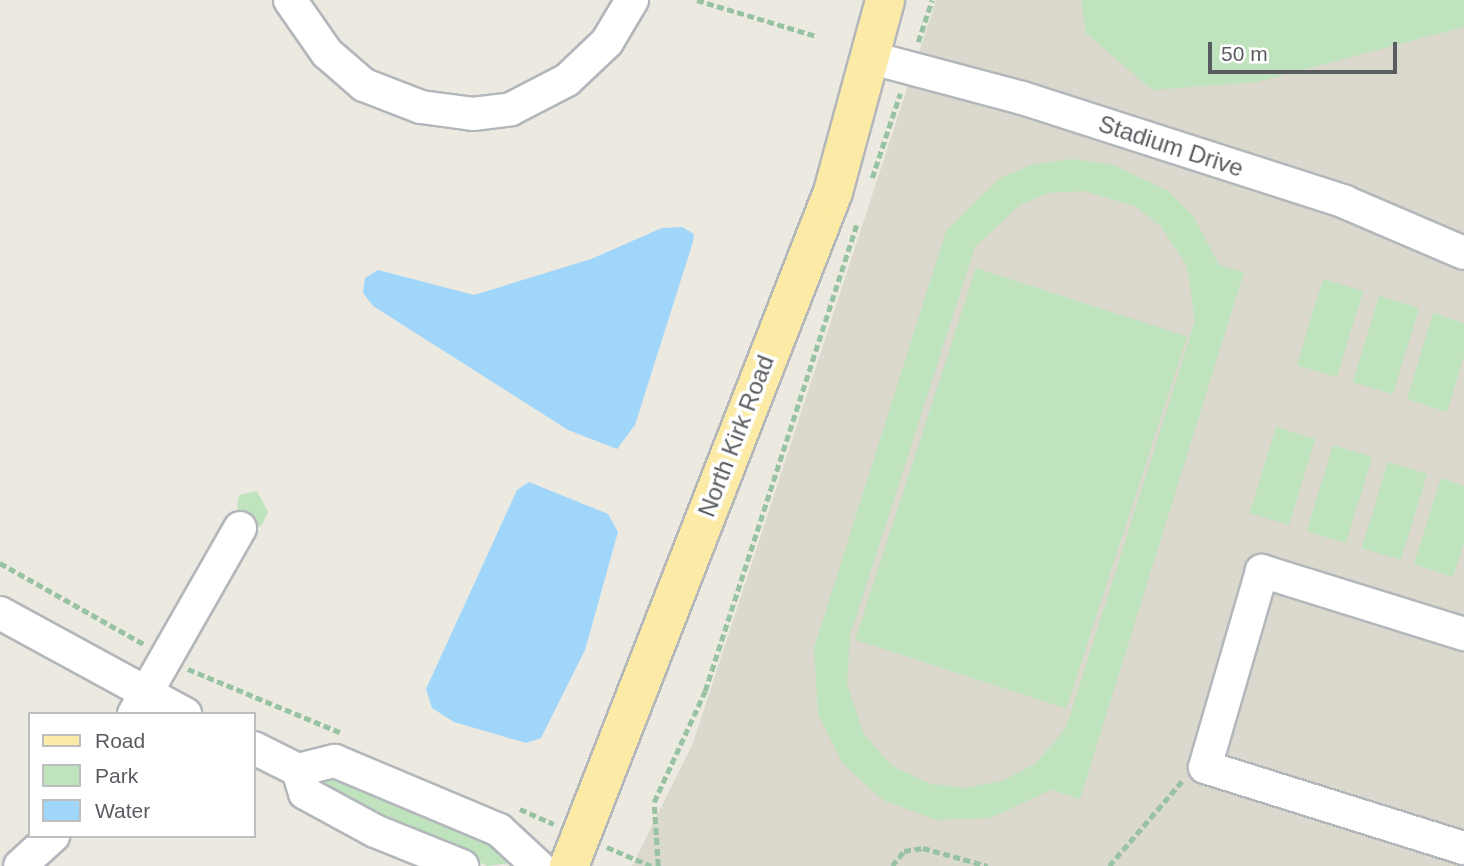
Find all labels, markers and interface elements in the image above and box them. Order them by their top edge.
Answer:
scale bar [1212,28,1401,72]
text: 50 m [1221,42,1268,65]
street label: Stadium Drive [1095,109,1247,183]
street label: North Kirk Road [692,351,780,521]
legend [28,712,256,838]
text: Road [95,729,145,752]
text: Park [95,764,138,787]
text: Water [95,799,150,822]

